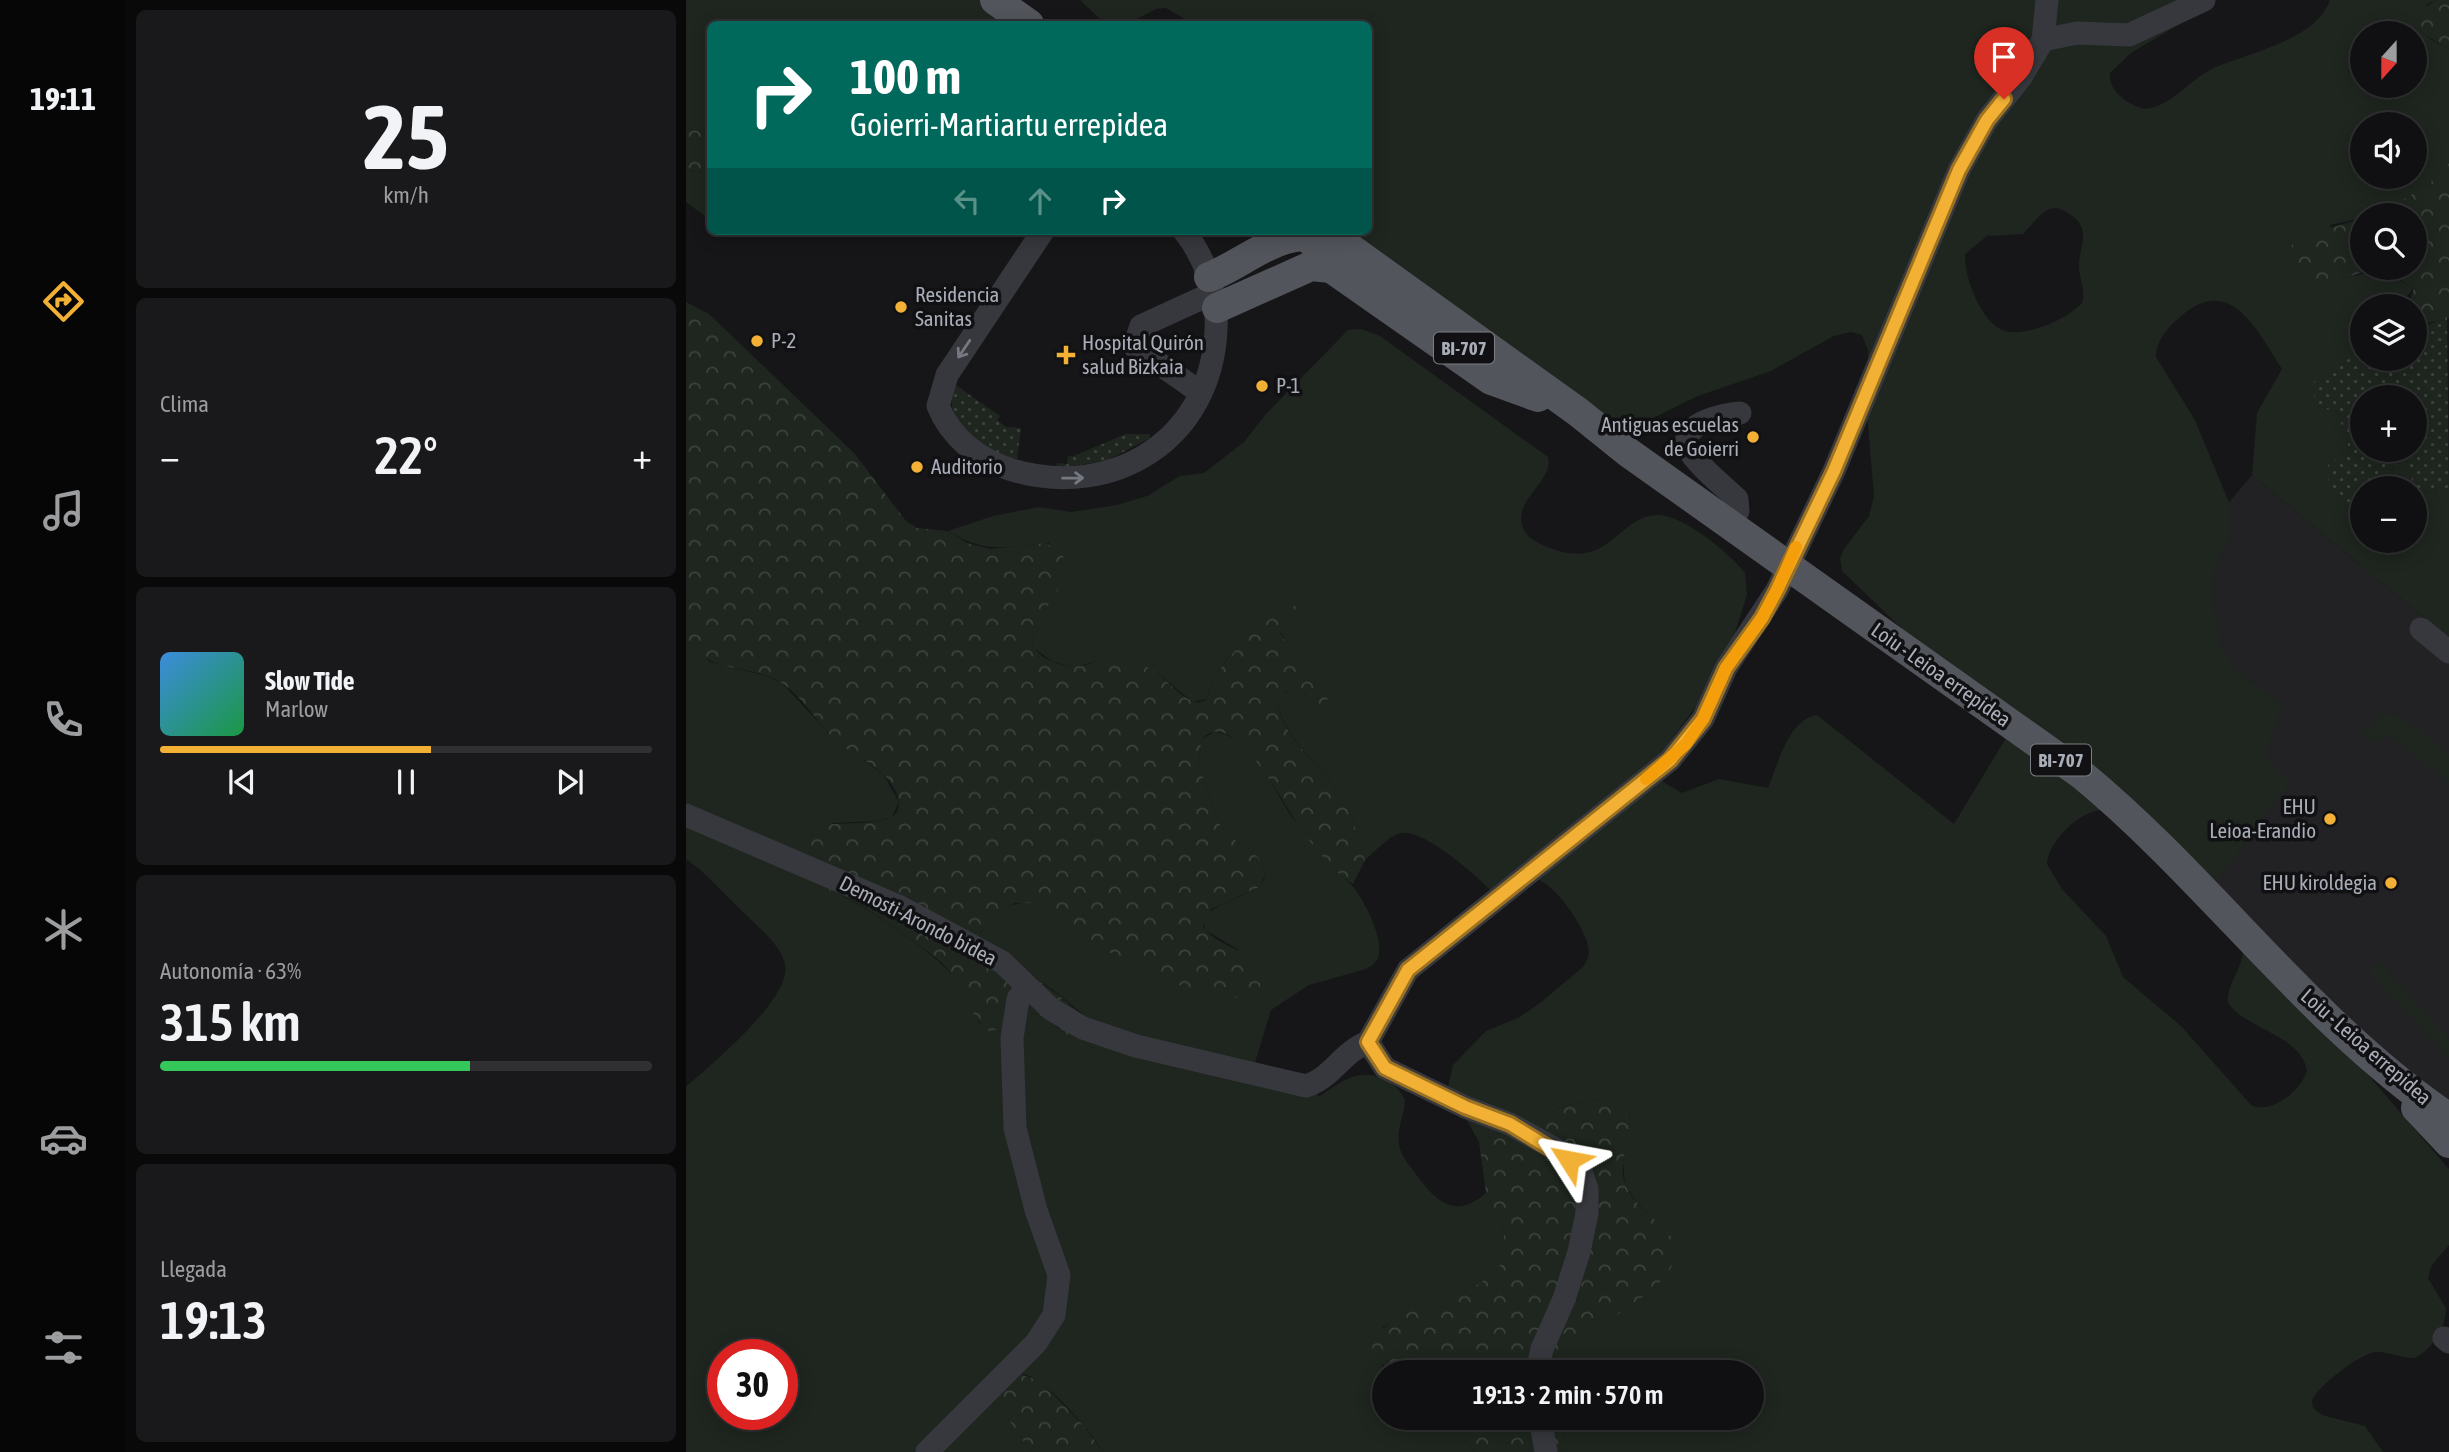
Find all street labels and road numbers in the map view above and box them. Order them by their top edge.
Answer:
road number: BI-707 [1434,332,1494,364]
street label: Loiu - Leioa errepidea [1867,617,2016,731]
road number: BI-707 [2031,744,2091,776]
street label: Demosti-Arondo bidea [836,870,1001,970]
street label: Loiu - Leioa errepidea [2297,983,2437,1109]

